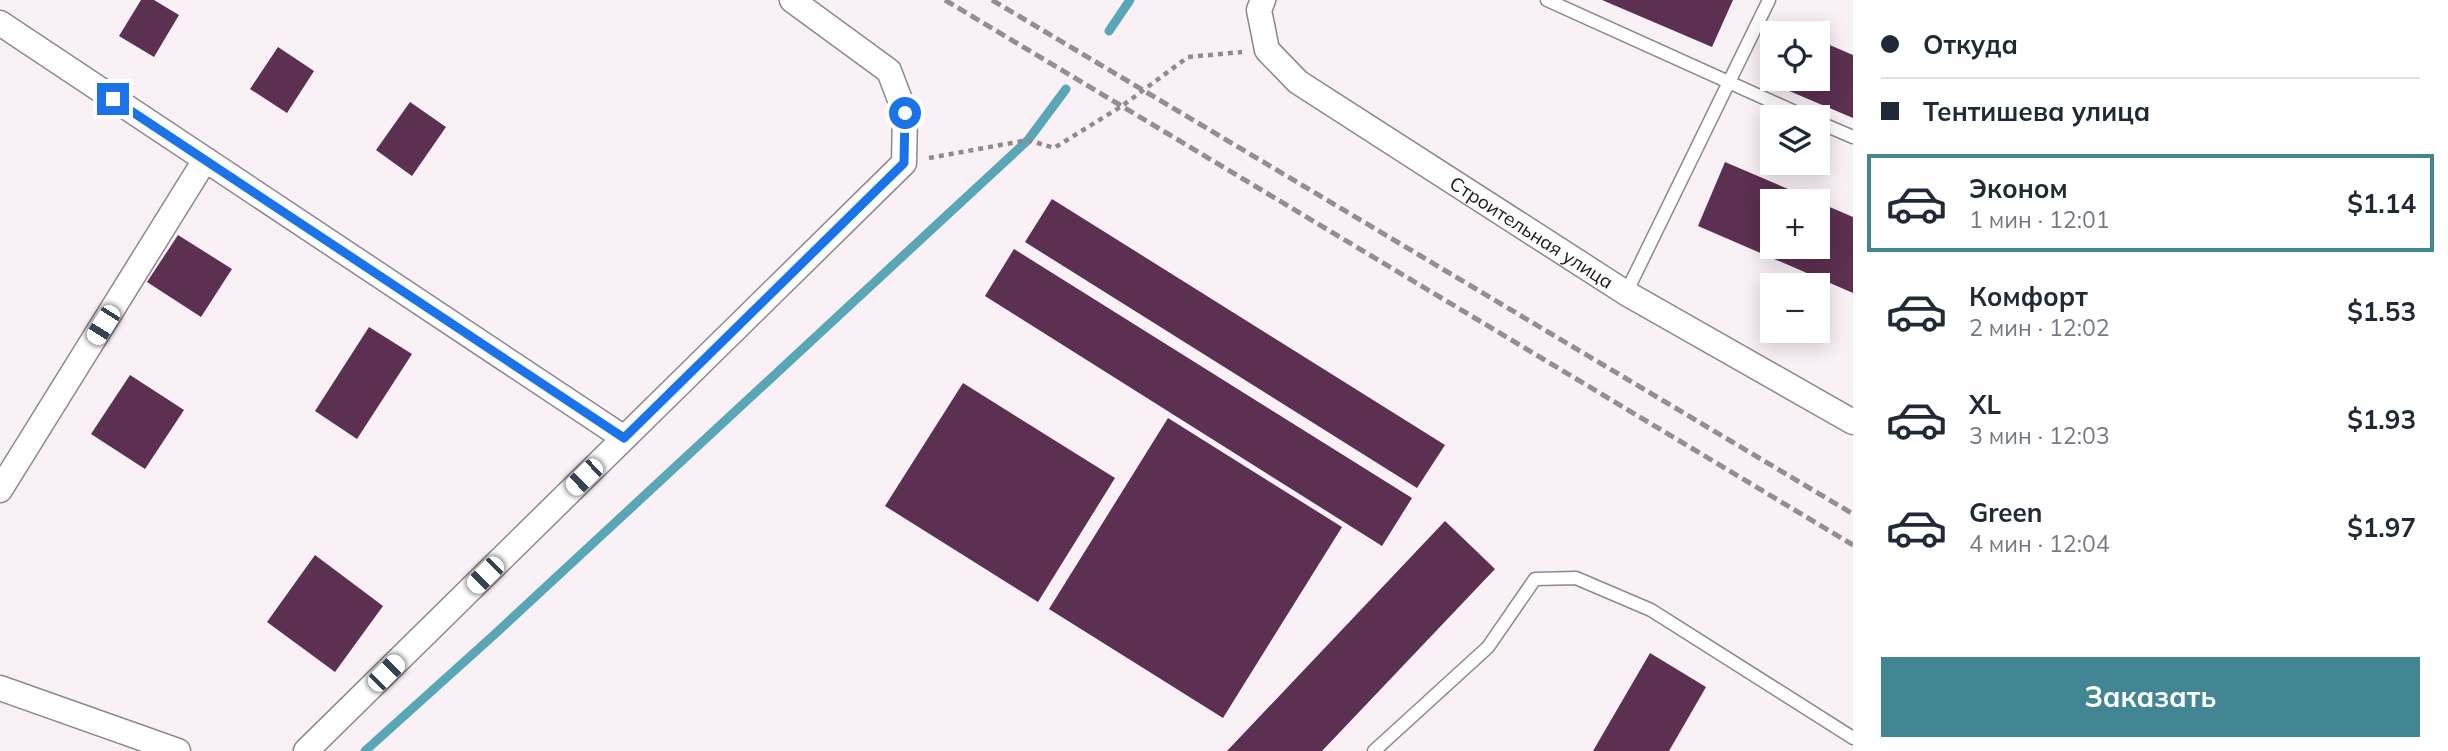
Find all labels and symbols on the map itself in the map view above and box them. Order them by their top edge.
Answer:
route end [97,83,129,115]
route start [889,97,921,129]
street label: Строительная улица [1445,171,1618,294]
car [83,302,124,348]
car [562,455,607,499]
car [463,553,508,597]
car [364,651,409,695]

